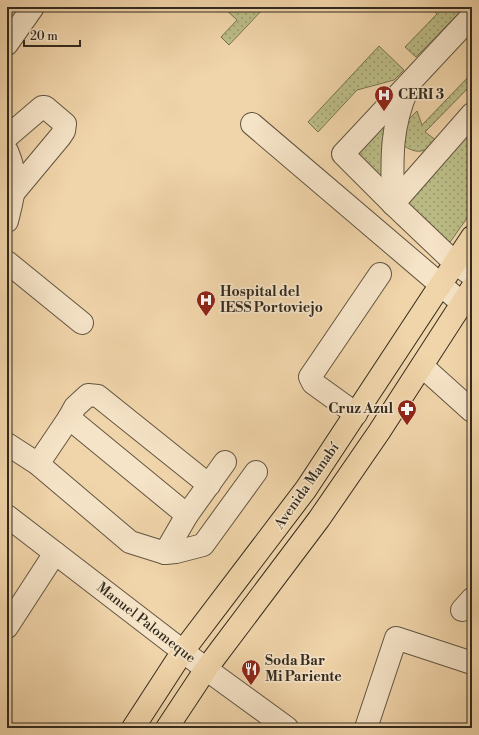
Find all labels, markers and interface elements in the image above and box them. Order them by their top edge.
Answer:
scale bar [24,22,80,48]
text: 20 m [30,29,58,44]
hospital icon: CERI 3 [373,84,395,112]
place label: CERI 3 [398,86,444,104]
place label: Hospital del IESS Portoviejo [220,283,323,317]
hospital icon: Hospital del IESS Portoviejo [195,289,217,317]
pharmacy icon: Cruz Azul [396,398,418,426]
place label: Cruz Azul [328,400,393,418]
street label: Avenida Manabí [270,438,344,533]
street label: Manuel Palomeque [93,579,199,667]
place label: Soda Bar Mi Pariente [265,652,342,686]
restaurant icon: Soda Bar Mi Pariente [240,658,262,686]

